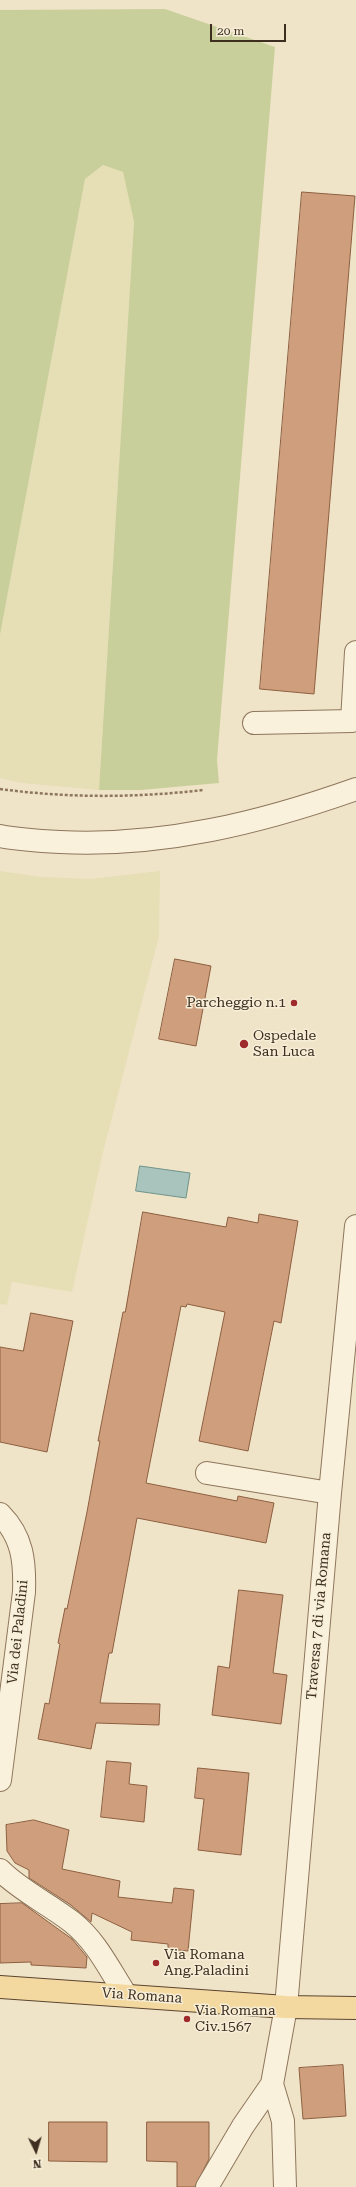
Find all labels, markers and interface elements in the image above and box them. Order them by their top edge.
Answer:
scale bar [212,16,288,42]
text: 20 m [217,24,244,38]
place label: Parcheggio n.1 [187,995,286,1011]
marker: Parcheggio n.1 [289,998,299,1008]
place label: Ospedale San Luca [253,1028,316,1060]
marker: Ospedale San Luca [238,1038,250,1050]
street label: Traversa 7 di via Romana [303,1531,335,1701]
street label: Via dei Paladini [4,1579,32,1685]
place label: Via Romana Ang.Paladini [164,1947,249,1980]
marker: Via Romana Ang.Paladini [151,1958,161,1968]
street label: Via Romana [101,1985,183,2007]
place label: Via Romana Civ.1567 [195,2003,275,2036]
marker: Via Romana Civ.1567 [182,2014,192,2024]
north arrow [16,2131,56,2171]
text: N [32,2157,42,2170]

